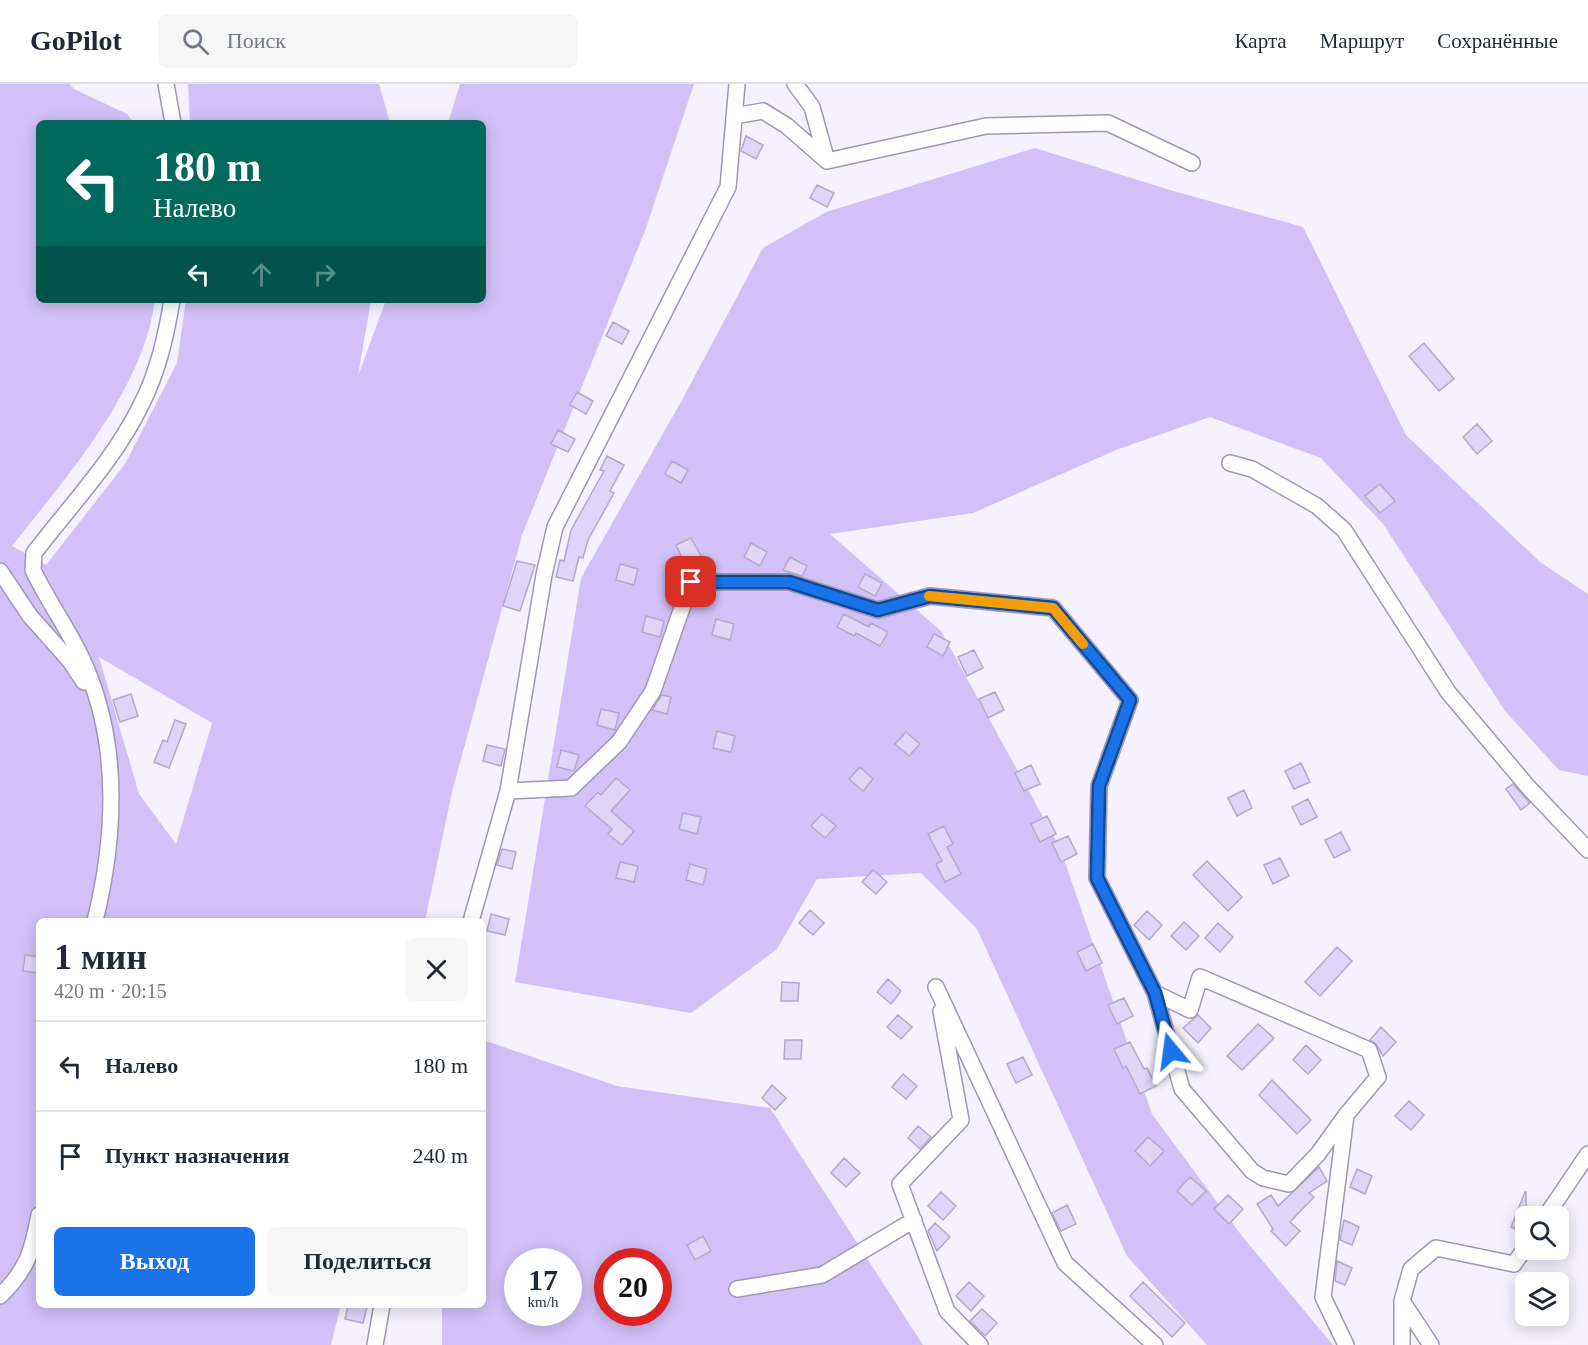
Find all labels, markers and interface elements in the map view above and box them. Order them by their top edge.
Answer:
search box [158,14,578,68]
text: GoPilot [30,25,122,56]
icon: search [179,25,212,58]
text: Поиск [227,28,286,53]
text: Карта [1235,29,1287,53]
text: Маршрут [1320,29,1404,53]
text: Сохранённые [1437,29,1558,53]
icon: left [54,144,132,222]
text: 180 m [153,144,262,190]
text: Налево [153,193,236,223]
icon: left [182,258,215,291]
icon: ahead [245,258,278,291]
icon: right [308,258,341,291]
pin [665,556,716,607]
icon: arrive [674,565,707,598]
text: 1 мин [54,937,147,977]
button: close [405,938,468,1001]
text: 420 m · 20:15 [54,980,167,1002]
position arrow [1139,1019,1203,1083]
icon: left [54,1050,87,1083]
text: Налево [105,1053,178,1078]
text: 180 m [412,1053,468,1078]
icon: arrive [54,1140,87,1173]
text: Пункт назначения [105,1143,290,1168]
text: 240 m [412,1143,468,1168]
map controls [1515,1206,1569,1326]
button: search [1515,1206,1569,1260]
button: Выход [54,1227,255,1296]
button: Поделиться [267,1227,468,1296]
speed limit sign: 20 [594,1248,672,1326]
text: 17 [528,1263,558,1296]
button: layers [1515,1272,1569,1326]
text: km/h [528,1294,558,1310]

